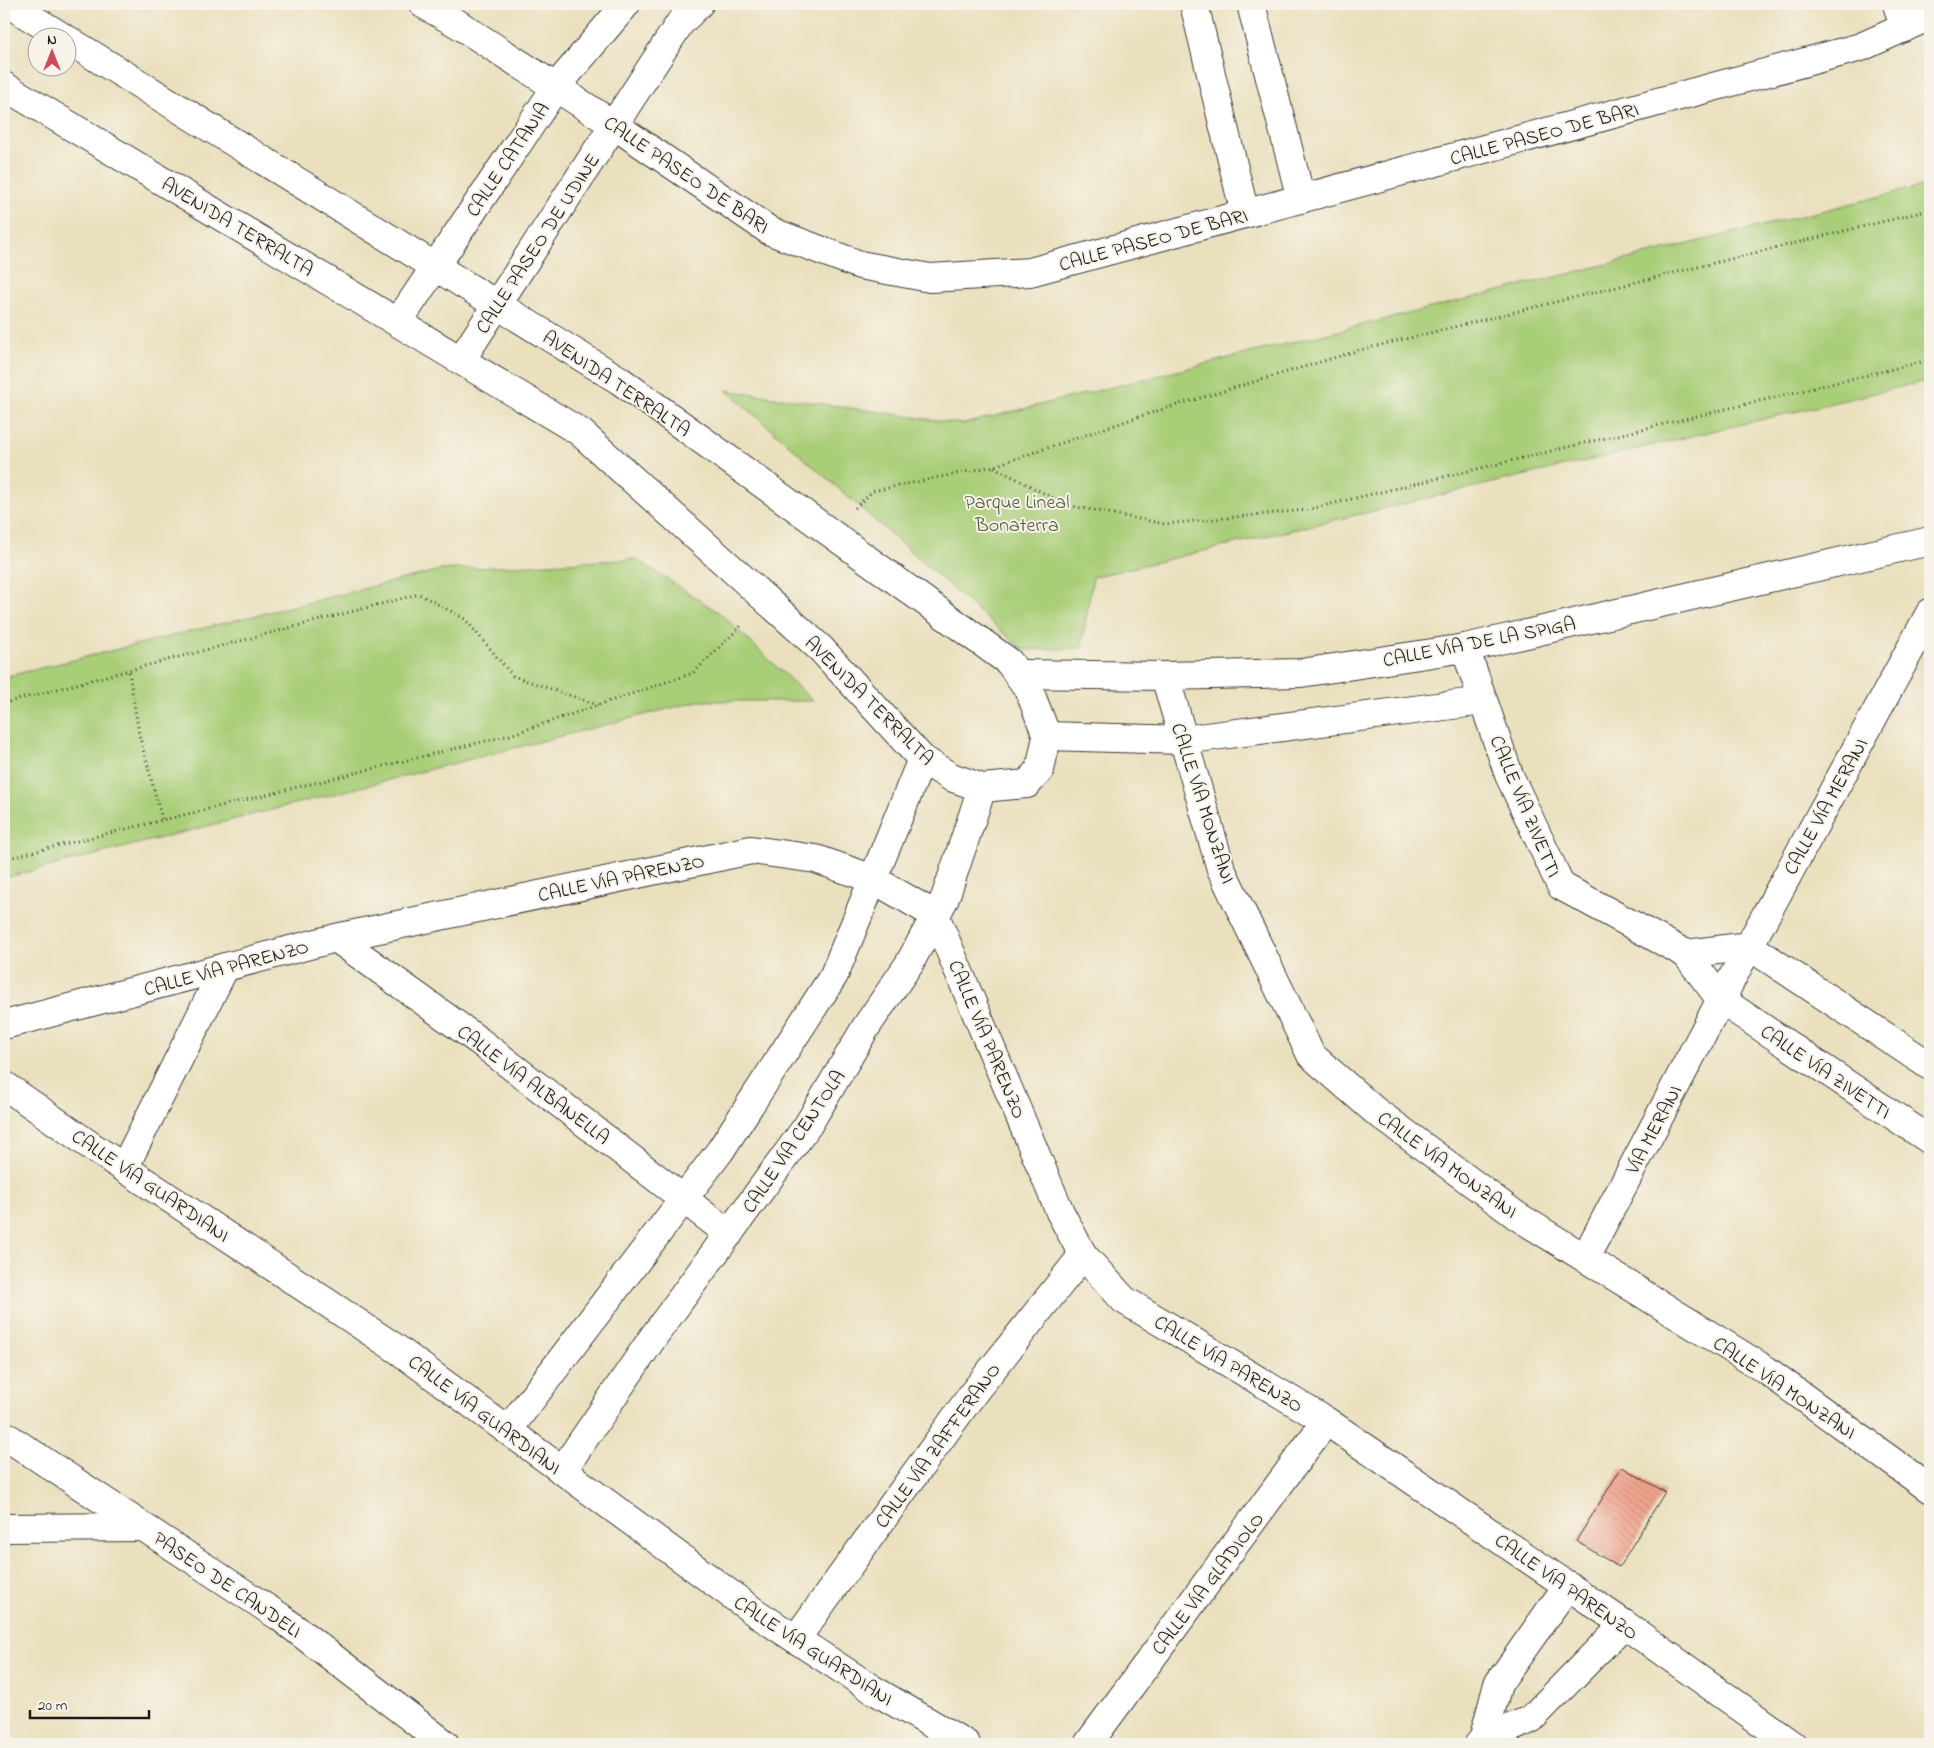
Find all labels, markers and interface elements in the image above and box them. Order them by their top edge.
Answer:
north arrow [28,28,78,78]
text: N [47,30,57,51]
street label: CALLE PASEO DE BARI [1447,96,1642,175]
street label: CALLE CATANIA [460,97,558,224]
street label: CALLE PASEO DE BARI [597,110,774,242]
street label: CALLE PASEO DE UDINE [470,148,609,341]
street label: AVENIDA TERRALTA [155,171,318,285]
street label: CALLE PASEO DE BARI [1056,202,1251,281]
street label: AVENIDA TERRALTA [536,325,696,446]
park label: Parque Lineal Bonaterra [964,489,1070,541]
street label: CALLE VÍA DE LA SPIGA [1381,611,1578,676]
street label: AVENIDA TERRALTA [797,630,940,773]
street label: CALLE VÍA MONZANI [1162,720,1241,888]
street label: CALLE VÍA ZIVETTI [1481,731,1567,883]
street label: CALLE VÍA MERANI [1778,733,1877,881]
street label: CALLE VÍA PARENZO [535,848,708,911]
street label: CALLE VÍA PARENZO [141,933,312,1005]
street label: CALLE VÍA PARENZO [939,956,1032,1124]
street label: CALLE VÍA ALBANELLA [450,1019,615,1153]
street label: CALLE VÍA ZIVETTI [1754,1019,1896,1128]
street label: CALLE VÍA CENTOLA [736,1065,854,1220]
street label: VÍA MERANI [1619,1080,1691,1181]
street label: CALLE VÍA MONZANI [1370,1105,1523,1227]
street label: CALLE VÍA GUARDIANI [65,1123,234,1251]
street label: CALLE VÍA PARENZO [1147,1309,1308,1421]
street label: CALLE VÍA MONZANI [1706,1330,1861,1448]
street label: CALLE VÍA GUARDIANI [401,1349,566,1483]
street label: CALLE VÍA ZAFFERANO [869,1358,1009,1535]
street label: CALLE VÍA GLADIOLO [1146,1507,1272,1662]
street label: PASEO DE CANDELI [147,1526,307,1647]
street label: CALLE VÍA PARENZO [1488,1527,1643,1649]
street label: CALLE VÍA GUARDIANI [727,1590,898,1715]
scale bar [30,1688,149,1720]
text: 20 m [38,1695,68,1717]

